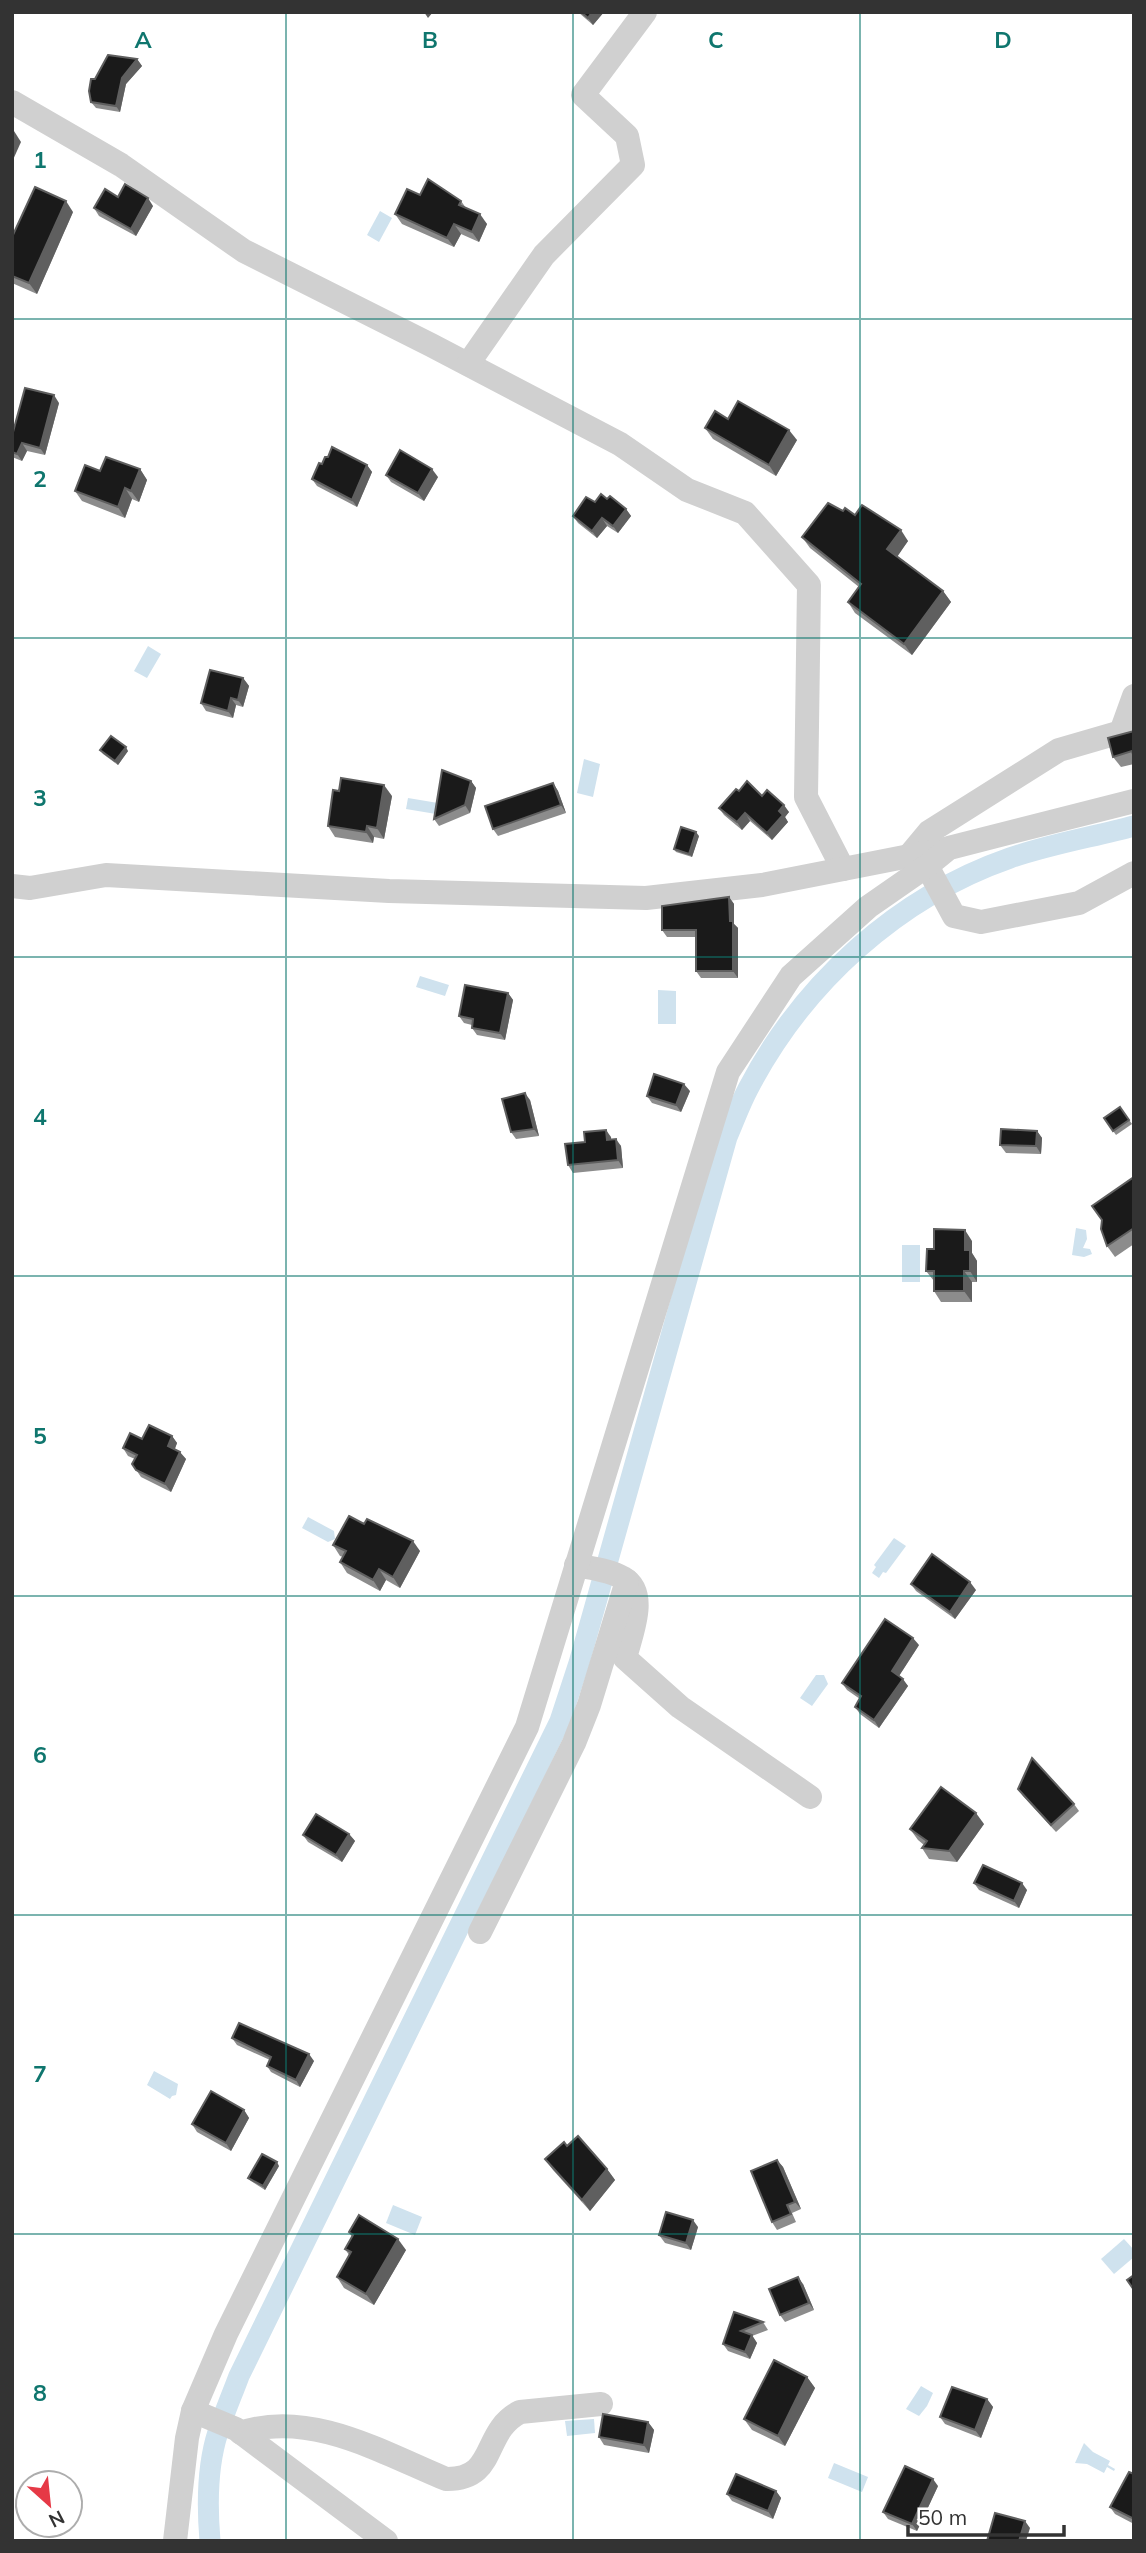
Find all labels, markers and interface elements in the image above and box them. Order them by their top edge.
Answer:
text: A [134,25,152,54]
text: B [422,25,438,54]
text: C [708,25,724,54]
text: D [994,25,1012,54]
text: 1 [33,145,47,174]
text: 2 [33,464,47,493]
text: 3 [33,783,47,812]
text: 4 [33,1102,47,1131]
text: 5 [33,1421,47,1450]
text: 6 [33,1740,47,1769]
text: 7 [33,2059,47,2088]
text: 8 [33,2378,47,2407]
north arrow [14,2469,84,2539]
scale bar [908,2494,1064,2538]
text: 50 m [918,2504,967,2530]
text: N [45,2505,69,2533]

